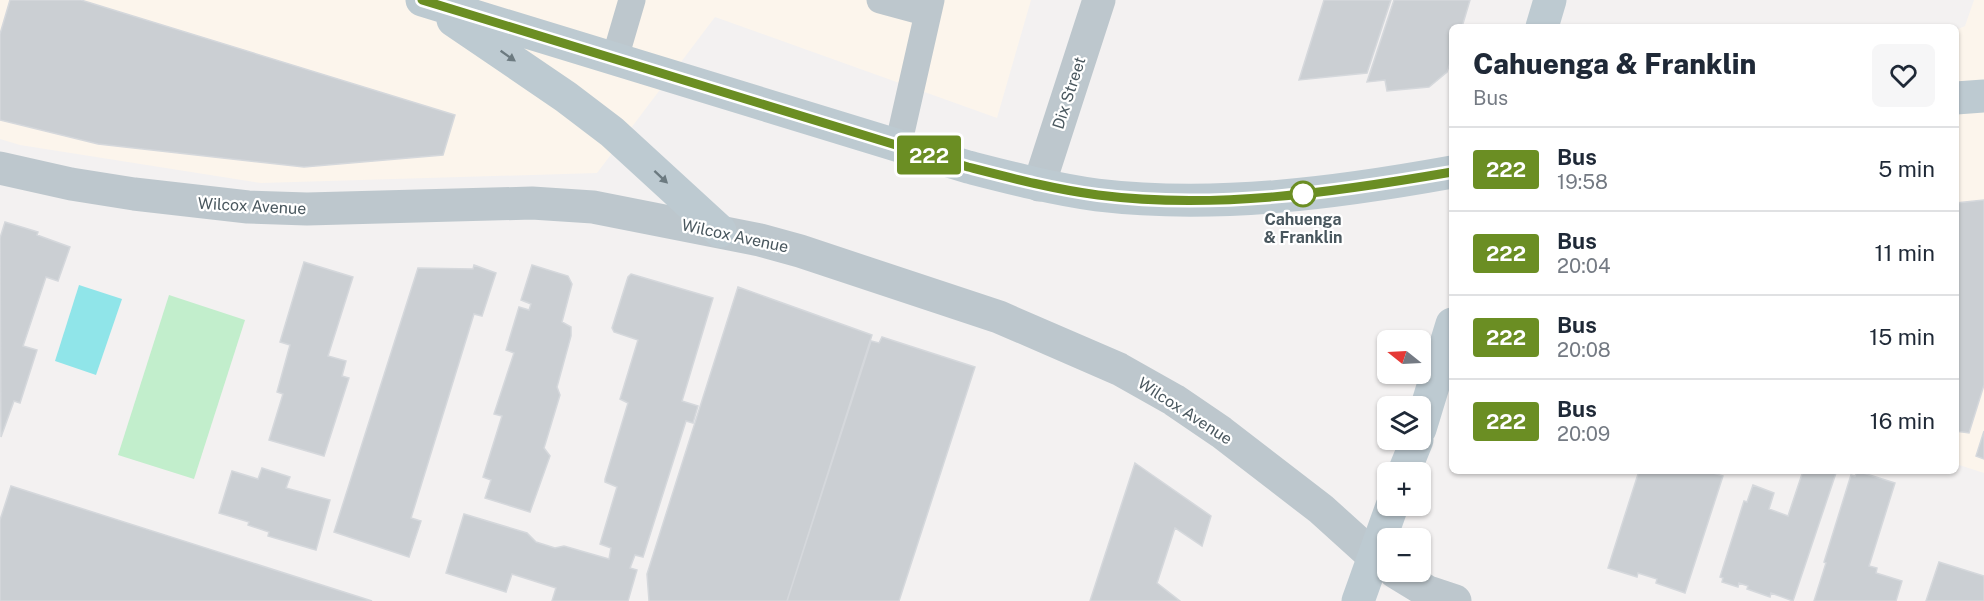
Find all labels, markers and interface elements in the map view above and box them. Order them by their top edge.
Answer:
button: heart [1872,44,1935,107]
text: Cahuenga & Franklin [1473,47,1756,80]
one-way arrow [499,50,515,62]
street label: Dix Street [1048,55,1090,131]
text: Bus [1473,86,1508,110]
line badge: 222 [894,136,964,174]
text: 222 [909,143,949,168]
text: Bus [1557,144,1597,170]
text: 5 min [1878,156,1935,182]
text: 222 [1486,157,1526,182]
one-way arrow [653,170,668,184]
text: 19:58 [1557,170,1608,194]
marker: Cahuenga & Franklin [1290,181,1316,207]
street label: Wilcox Avenue [197,194,307,218]
place label: Cahuenga & Franklin [1263,210,1343,247]
street label: Wilcox Avenue [680,215,790,257]
text: Bus [1557,228,1597,254]
text: 11 min [1874,240,1935,266]
text: 222 [1486,241,1526,266]
text: 20:04 [1557,254,1610,278]
text: Bus [1557,312,1597,338]
text: 15 min [1869,324,1935,350]
text: 222 [1486,325,1526,350]
north arrow [1377,330,1431,384]
map controls [1377,330,1431,582]
text: 20:08 [1557,338,1611,362]
street label: Wilcox Avenue [1134,373,1236,449]
button: layers [1377,396,1431,450]
text: Bus [1557,396,1597,422]
text: 16 min [1870,408,1935,434]
text: 222 [1486,409,1526,434]
text: 20:09 [1557,422,1610,446]
button: + [1377,462,1431,516]
button: − [1377,528,1431,582]

